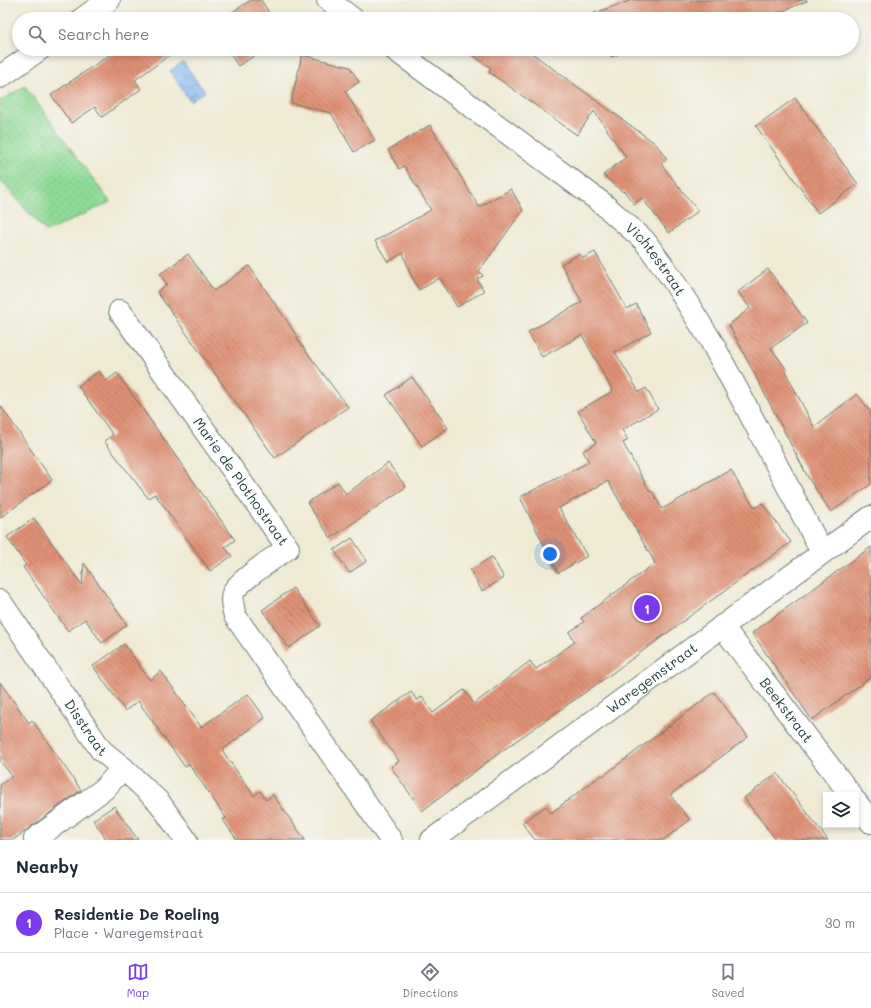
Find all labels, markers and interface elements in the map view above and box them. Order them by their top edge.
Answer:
search box [12,12,859,56]
icon: search [26,23,48,45]
text: Search here [58,24,149,44]
street label: Vichtestraat [622,218,690,299]
street label: Marie de Plothostraat [189,413,293,549]
your location [540,544,560,564]
pin: 1 [634,593,660,623]
street label: Waregemstraat [602,638,701,718]
street label: Beekstraat [756,674,818,746]
street label: Disstraat [60,695,111,760]
map controls [823,792,859,828]
button: layers [823,792,859,828]
text: Nearby [16,855,78,877]
text: Residentie De Roeling [54,904,219,924]
text: 1 [26,914,32,931]
text: 30 m [825,914,855,931]
text: Place · Waregemstraat [54,924,204,941]
tab: Map [127,961,149,1000]
tab: Directions [402,961,458,1000]
tab: Saved [712,961,744,1000]

